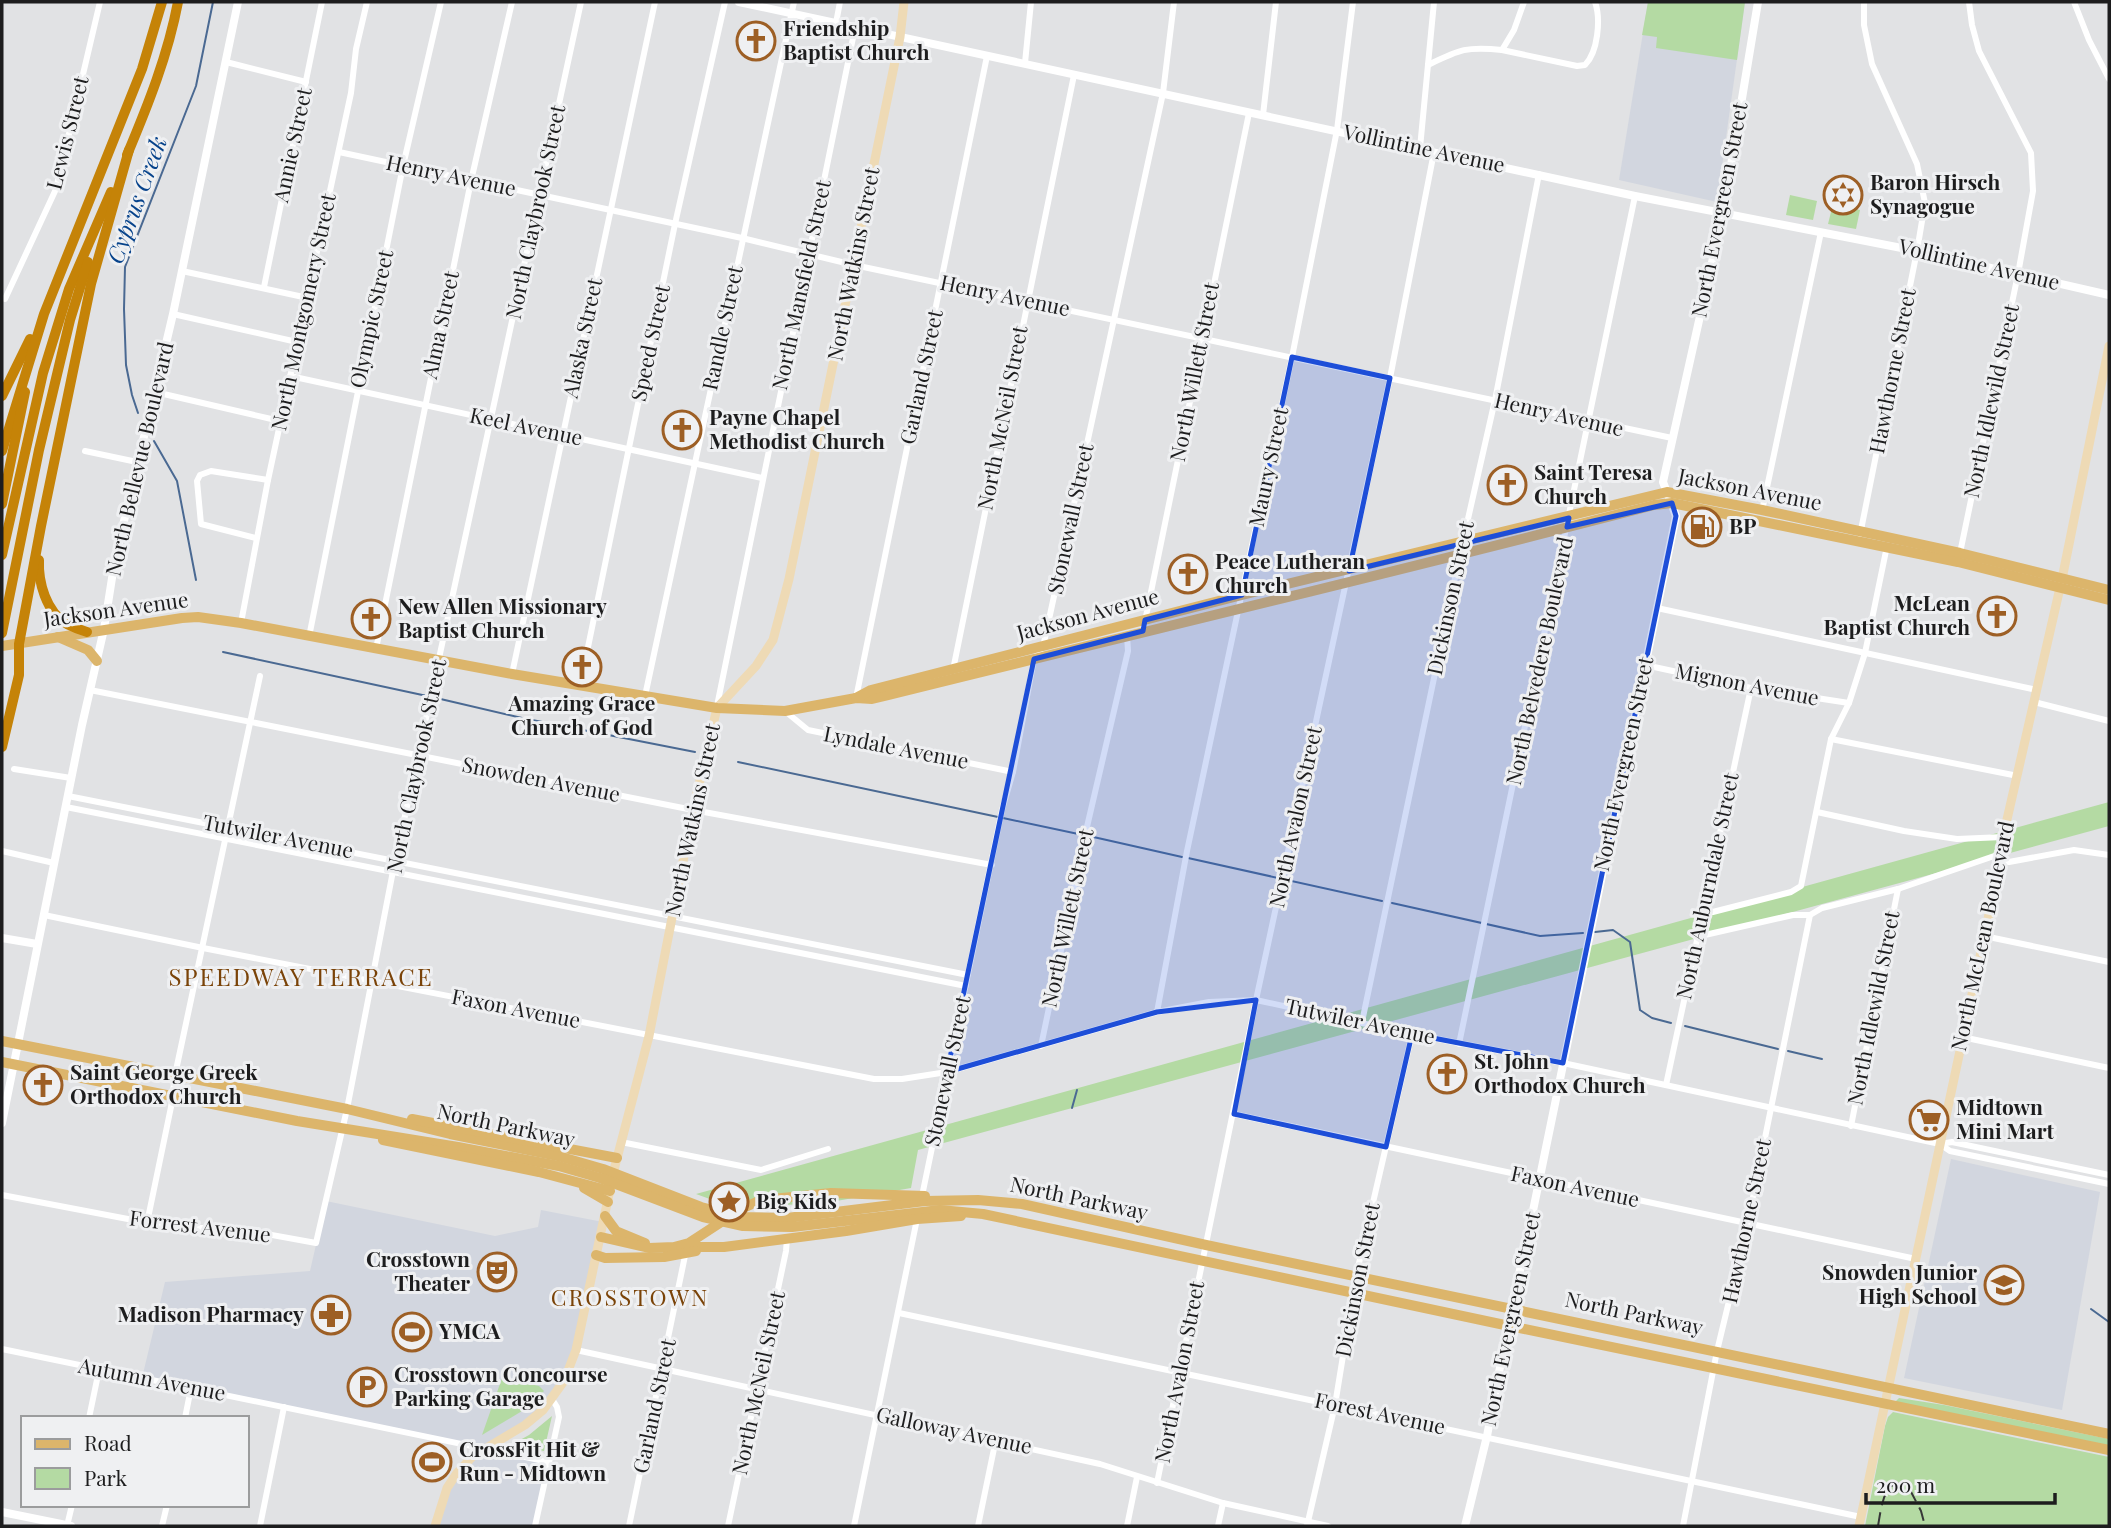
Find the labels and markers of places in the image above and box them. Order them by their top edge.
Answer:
place label: Friendship Baptist Church [783,13,930,65]
church icon: Friendship Baptist Church [735,20,777,62]
place label: Baron Hirsch Synagogue [1870,167,2000,219]
synagogue icon: Baron Hirsch Synagogue [1822,174,1864,216]
place label: Payne Chapel Methodist Church [709,402,885,454]
church icon: Payne Chapel Methodist Church [661,409,703,451]
place label: Saint Teresa Church [1534,457,1653,509]
church icon: Saint Teresa Church [1486,464,1528,506]
fuel station icon: BP [1681,506,1723,548]
place label: BP [1729,511,1757,539]
place label: Peace Lutheran Church [1215,546,1365,598]
church icon: Peace Lutheran Church [1167,553,1209,595]
place label: McLean Baptist Church [1824,588,1970,640]
place label: New Allen Missionary Baptist Church [398,591,607,643]
church icon: McLean Baptist Church [1976,595,2018,637]
church icon: New Allen Missionary Baptist Church [350,598,392,640]
church icon: Amazing Grace Church of God [561,646,603,688]
place label: Amazing Grace Church of God [508,688,655,740]
place label: St. John Orthodox Church [1474,1046,1646,1098]
church icon: St. John Orthodox Church [1426,1053,1468,1095]
place label: Saint George Greek Orthodox Church [70,1057,258,1109]
church icon: Saint George Greek Orthodox Church [22,1064,64,1106]
place label: Midtown Mini Mart [1956,1092,2055,1144]
supermarket icon: Midtown Mini Mart [1908,1099,1950,1141]
place icon: Big Kids [708,1181,750,1223]
place label: Big Kids [756,1186,837,1214]
place label: Crosstown Theater [366,1244,470,1296]
theatre icon: Crosstown Theater [476,1251,518,1293]
place label: Snowden Junior High School [1822,1257,1977,1309]
school or university icon: Snowden Junior High School [1983,1264,2025,1306]
pharmacy icon: Madison Pharmacy [310,1294,352,1336]
place label: Madison Pharmacy [117,1299,304,1327]
sports icon: YMCA [391,1311,433,1353]
place label: YMCA [438,1316,501,1344]
place label: Crosstown Concourse Parking Garage [394,1359,608,1411]
parking icon: Crosstown Concourse Parking Garage [346,1366,388,1408]
place label: CrossFit Hit & Run - Midtown [459,1434,606,1486]
sports icon: CrossFit Hit & Run - Midtown [411,1441,453,1483]

